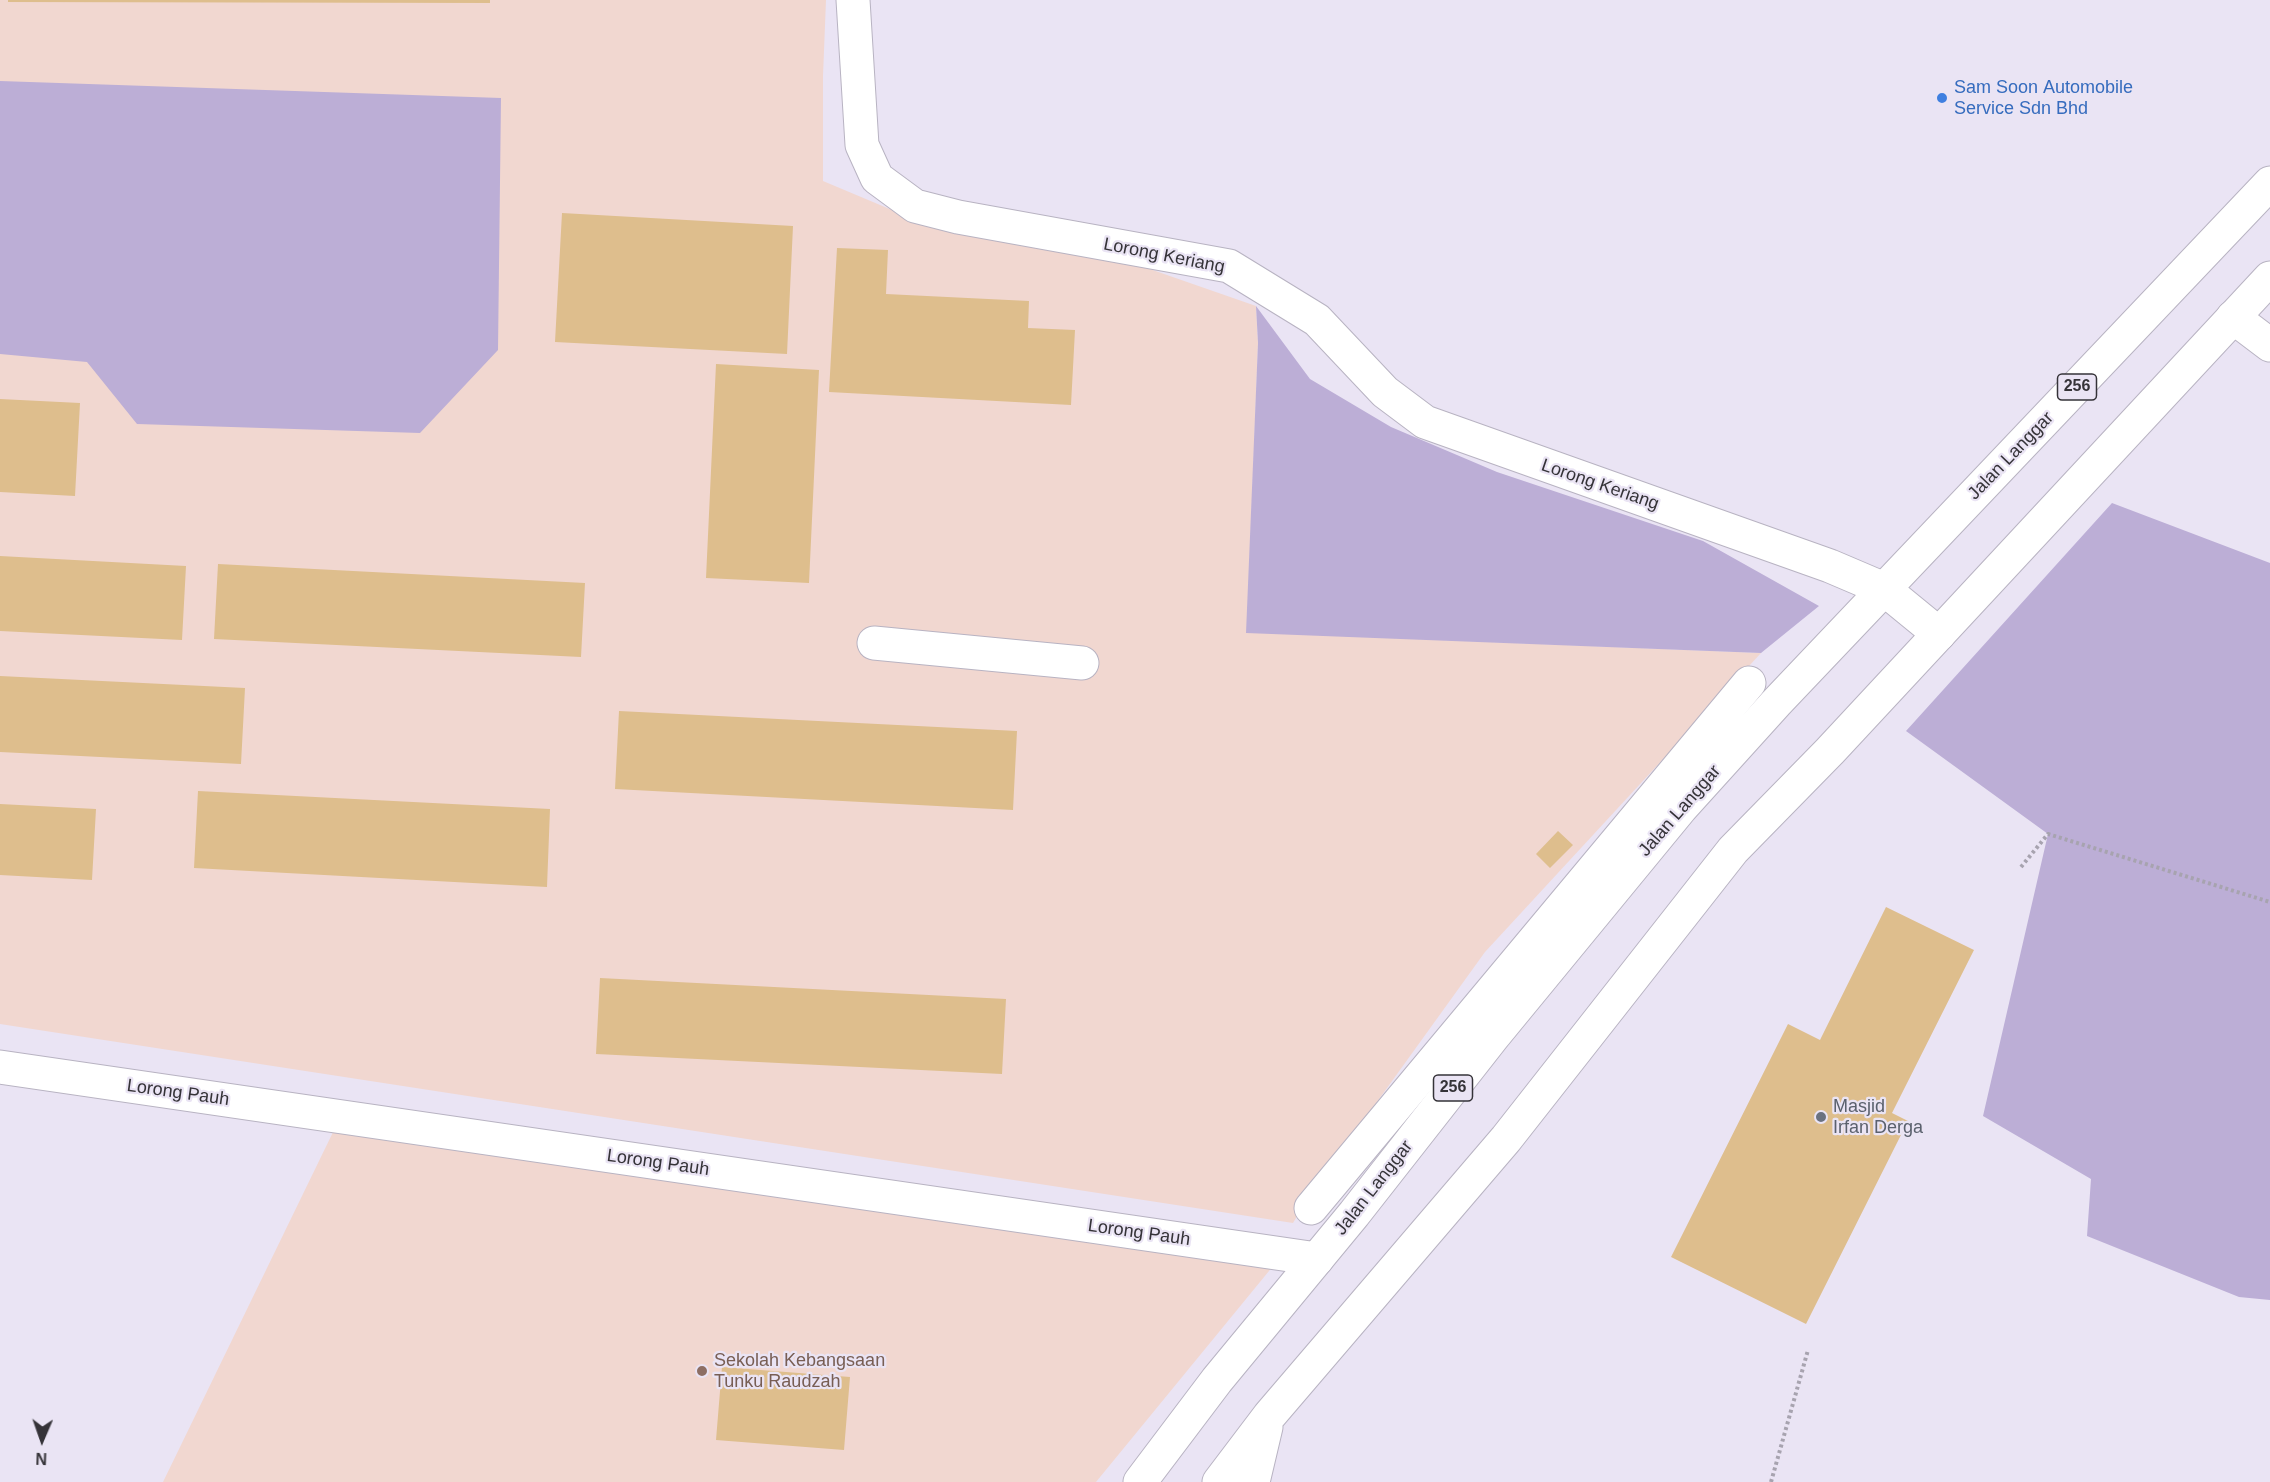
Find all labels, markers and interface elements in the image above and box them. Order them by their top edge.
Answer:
place label: Sam Soon Automobile Service Sdn Bhd [1954,77,2133,119]
marker: Sam Soon Automobile Service Sdn Bhd [1935,91,1949,105]
street label: Lorong Keriang [1102,234,1226,278]
road number: 256 [2058,374,2096,400]
street label: Jalan Langgar [1964,407,2058,505]
street label: Lorong Keriang [1538,455,1662,515]
street label: Jalan Langgar [1634,761,1726,861]
street label: Lorong Pauh [125,1075,231,1111]
road number: 256 [1434,1075,1472,1101]
place label: Masjid Irfan Derga [1833,1096,1923,1138]
marker: Masjid Irfan Derga [1814,1110,1828,1124]
street label: Jalan Langgar [1330,1136,1418,1240]
street label: Lorong Pauh [605,1145,711,1181]
street label: Lorong Pauh [1086,1215,1192,1251]
place label: Sekolah Kebangsaan Tunku Raudzah [714,1350,885,1392]
marker: Sekolah Kebangsaan Tunku Raudzah [695,1364,709,1378]
north arrow [12,1410,72,1470]
text: N [35,1450,47,1467]

